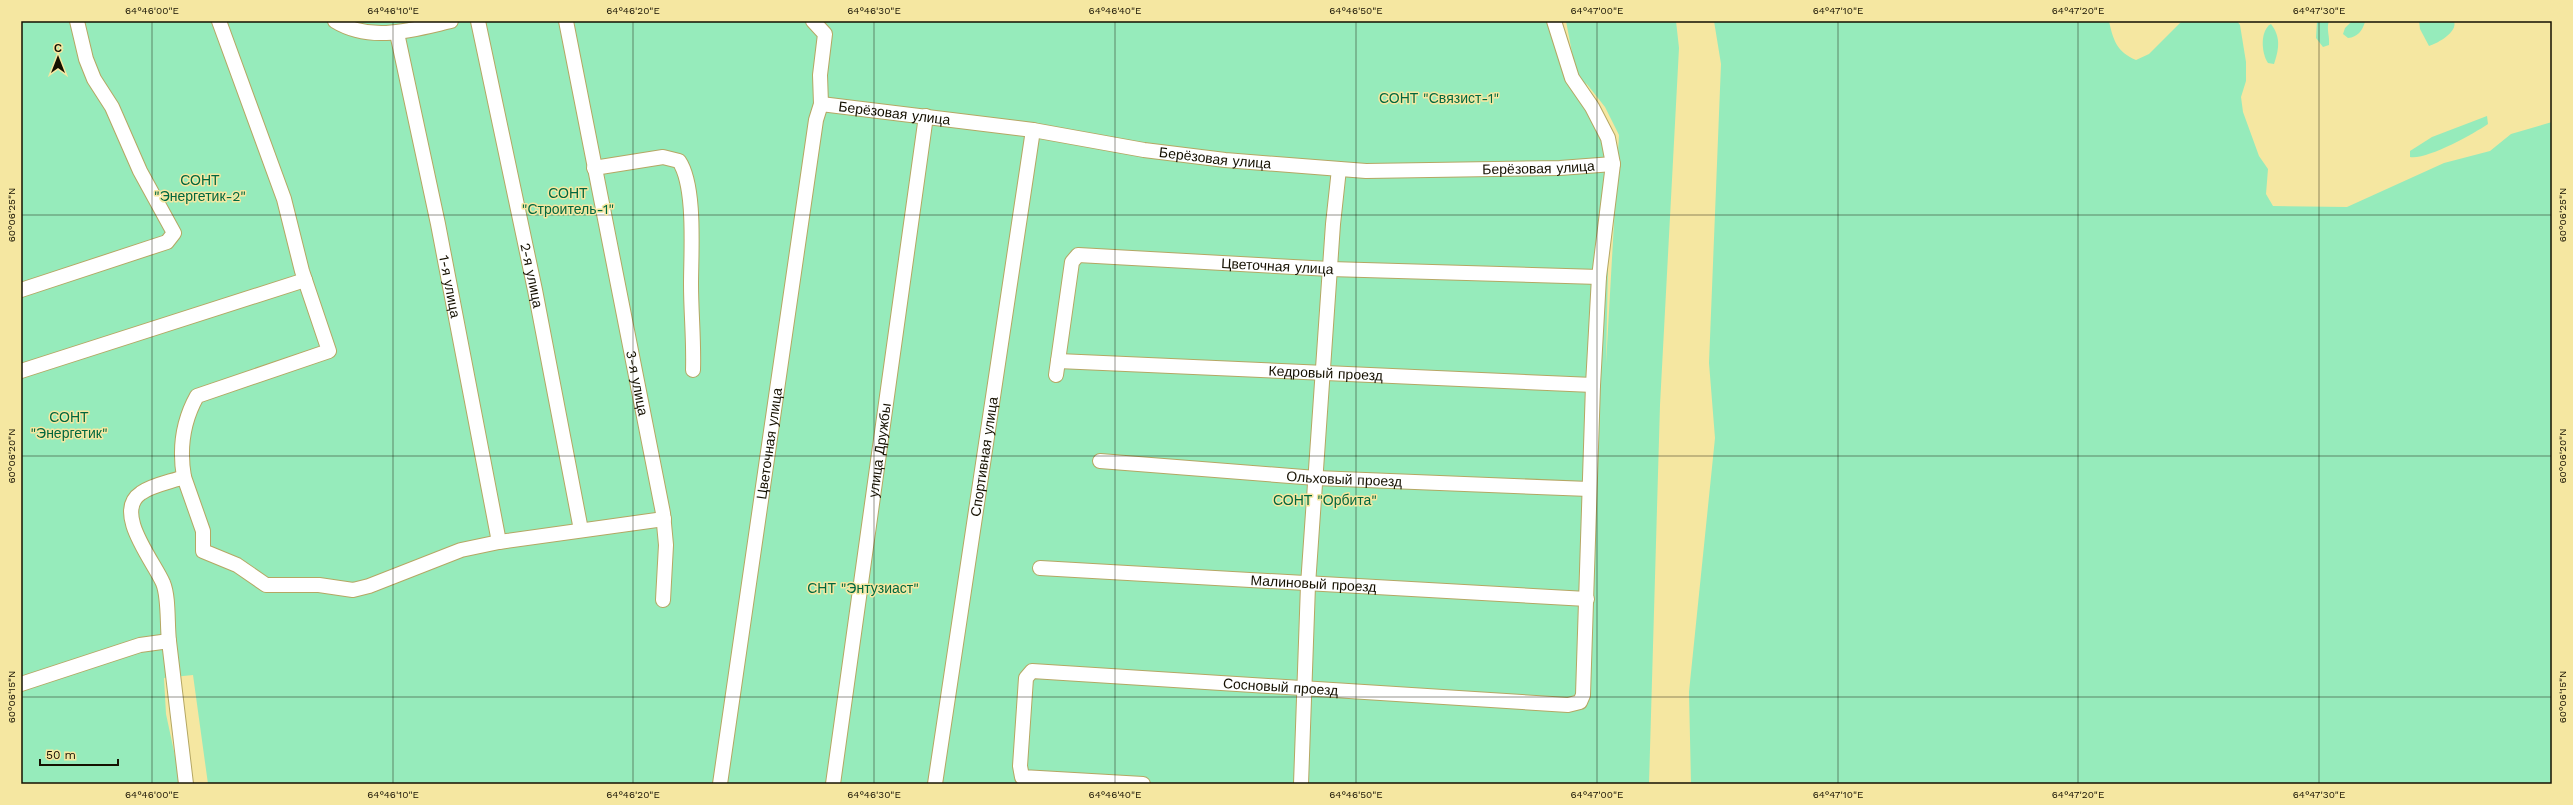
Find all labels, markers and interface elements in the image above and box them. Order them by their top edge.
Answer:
text: 64°46'00"E [125,5,179,16]
text: 64°46'10"E [367,5,419,16]
text: 64°46'20"E [606,5,660,16]
text: 64°46'30"E [847,5,901,16]
text: 64°46'40"E [1089,5,1141,16]
text: 64°46'50"E [1329,5,1383,16]
text: 64°47'00"E [1571,5,1623,16]
text: 64°47'10"E [1813,5,1863,16]
text: 64°47'20"E [2052,5,2104,16]
text: 64°47'30"E [2293,5,2345,16]
north arrow [38,38,78,78]
text: С [54,42,62,55]
park label: СОНТ "Связист-1" [1379,90,1499,106]
street label: Берёзовая улица [838,98,952,128]
street label: Берёзовая улица [1158,144,1272,172]
street label: Берёзовая улица [1482,157,1596,177]
park label: СОНТ "Энергетик-2" [154,172,246,204]
park label: СОНТ "Строитель-1" [522,185,614,217]
text: 60°06'25"N [6,188,17,242]
text: 60°06'25"N [2557,188,2568,242]
street label: 2-я улица [517,241,546,309]
street label: 1-я улица [436,254,464,319]
street label: Цветочная улица [1221,255,1334,277]
street label: 3-я улица [623,349,652,417]
street label: Кедровый проезд [1268,362,1383,384]
street label: Цветочная улица [753,387,785,500]
street label: Спортивная улица [967,395,1001,518]
street label: улица Дружбы [865,402,894,498]
park label: СОНТ "Энергетик" [30,409,108,441]
text: 60°06'20"N [6,429,17,483]
text: 60°06'20"N [2557,429,2568,483]
street label: Ольховый проезд [1286,468,1403,489]
park label: СОНТ "Орбита" [1273,492,1377,508]
street label: Малиновый проезд [1250,572,1377,595]
park label: СНТ "Энтузиаст" [807,580,919,596]
text: 60°06'15"N [6,671,17,723]
text: 60°06'15"N [2557,671,2568,723]
street label: Сосновый проезд [1223,675,1339,698]
scale bar [40,741,118,767]
text: 50 m [46,748,76,762]
text: 64°46'00"E [125,789,179,800]
text: 64°46'10"E [367,789,419,800]
text: 64°46'20"E [606,789,660,800]
text: 64°46'30"E [847,789,901,800]
text: 64°46'40"E [1089,789,1141,800]
text: 64°46'50"E [1329,789,1383,800]
text: 64°47'00"E [1571,789,1623,800]
text: 64°47'10"E [1813,789,1863,800]
text: 64°47'20"E [2052,789,2104,800]
text: 64°47'30"E [2293,789,2345,800]

